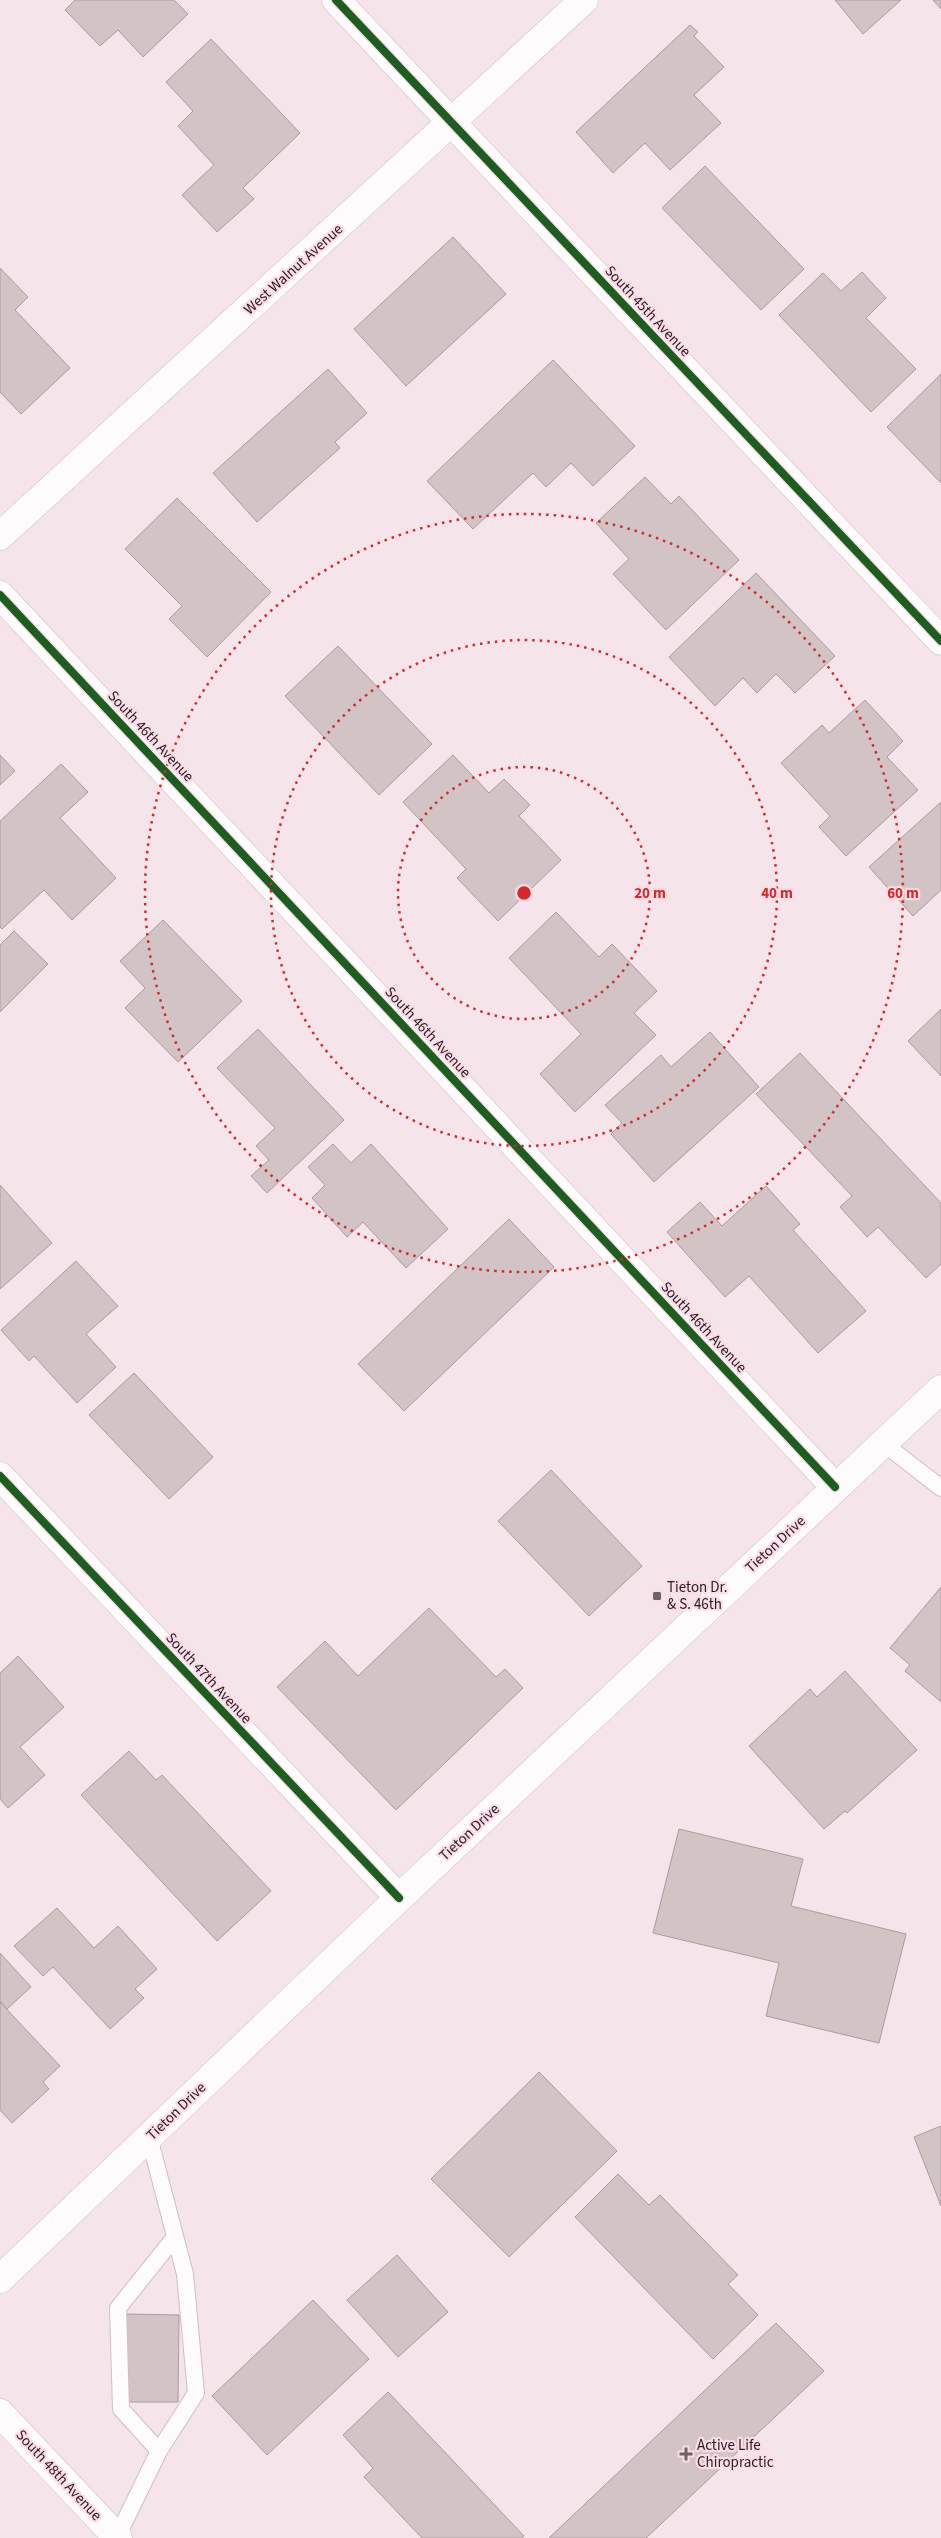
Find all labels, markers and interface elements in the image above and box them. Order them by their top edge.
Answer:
street label: West Walnut Avenue [239,219,348,320]
street label: South 45th Avenue [600,261,696,362]
street label: South 46th Avenue [103,686,199,787]
text: 20 m [634,883,666,904]
text: 40 m [761,883,793,904]
text: 60 m [887,883,919,904]
centre of rings [515,884,533,902]
street label: South 46th Avenue [380,982,476,1083]
street label: South 46th Avenue [656,1277,752,1378]
street label: Tieton Drive [740,1511,810,1578]
place label: Tieton Dr. & S. 46th [667,1577,728,1615]
marker: Tieton Dr. & S. 46th [651,1590,663,1602]
street label: South 47th Avenue [161,1628,257,1729]
street label: Tieton Drive [434,1799,504,1866]
street label: Tieton Drive [142,2078,211,2145]
street label: South 48th Avenue [11,2425,107,2526]
place label: Active Life Chiropractic [697,2435,774,2473]
marker: Active Life Chiropractic [679,2447,693,2461]

